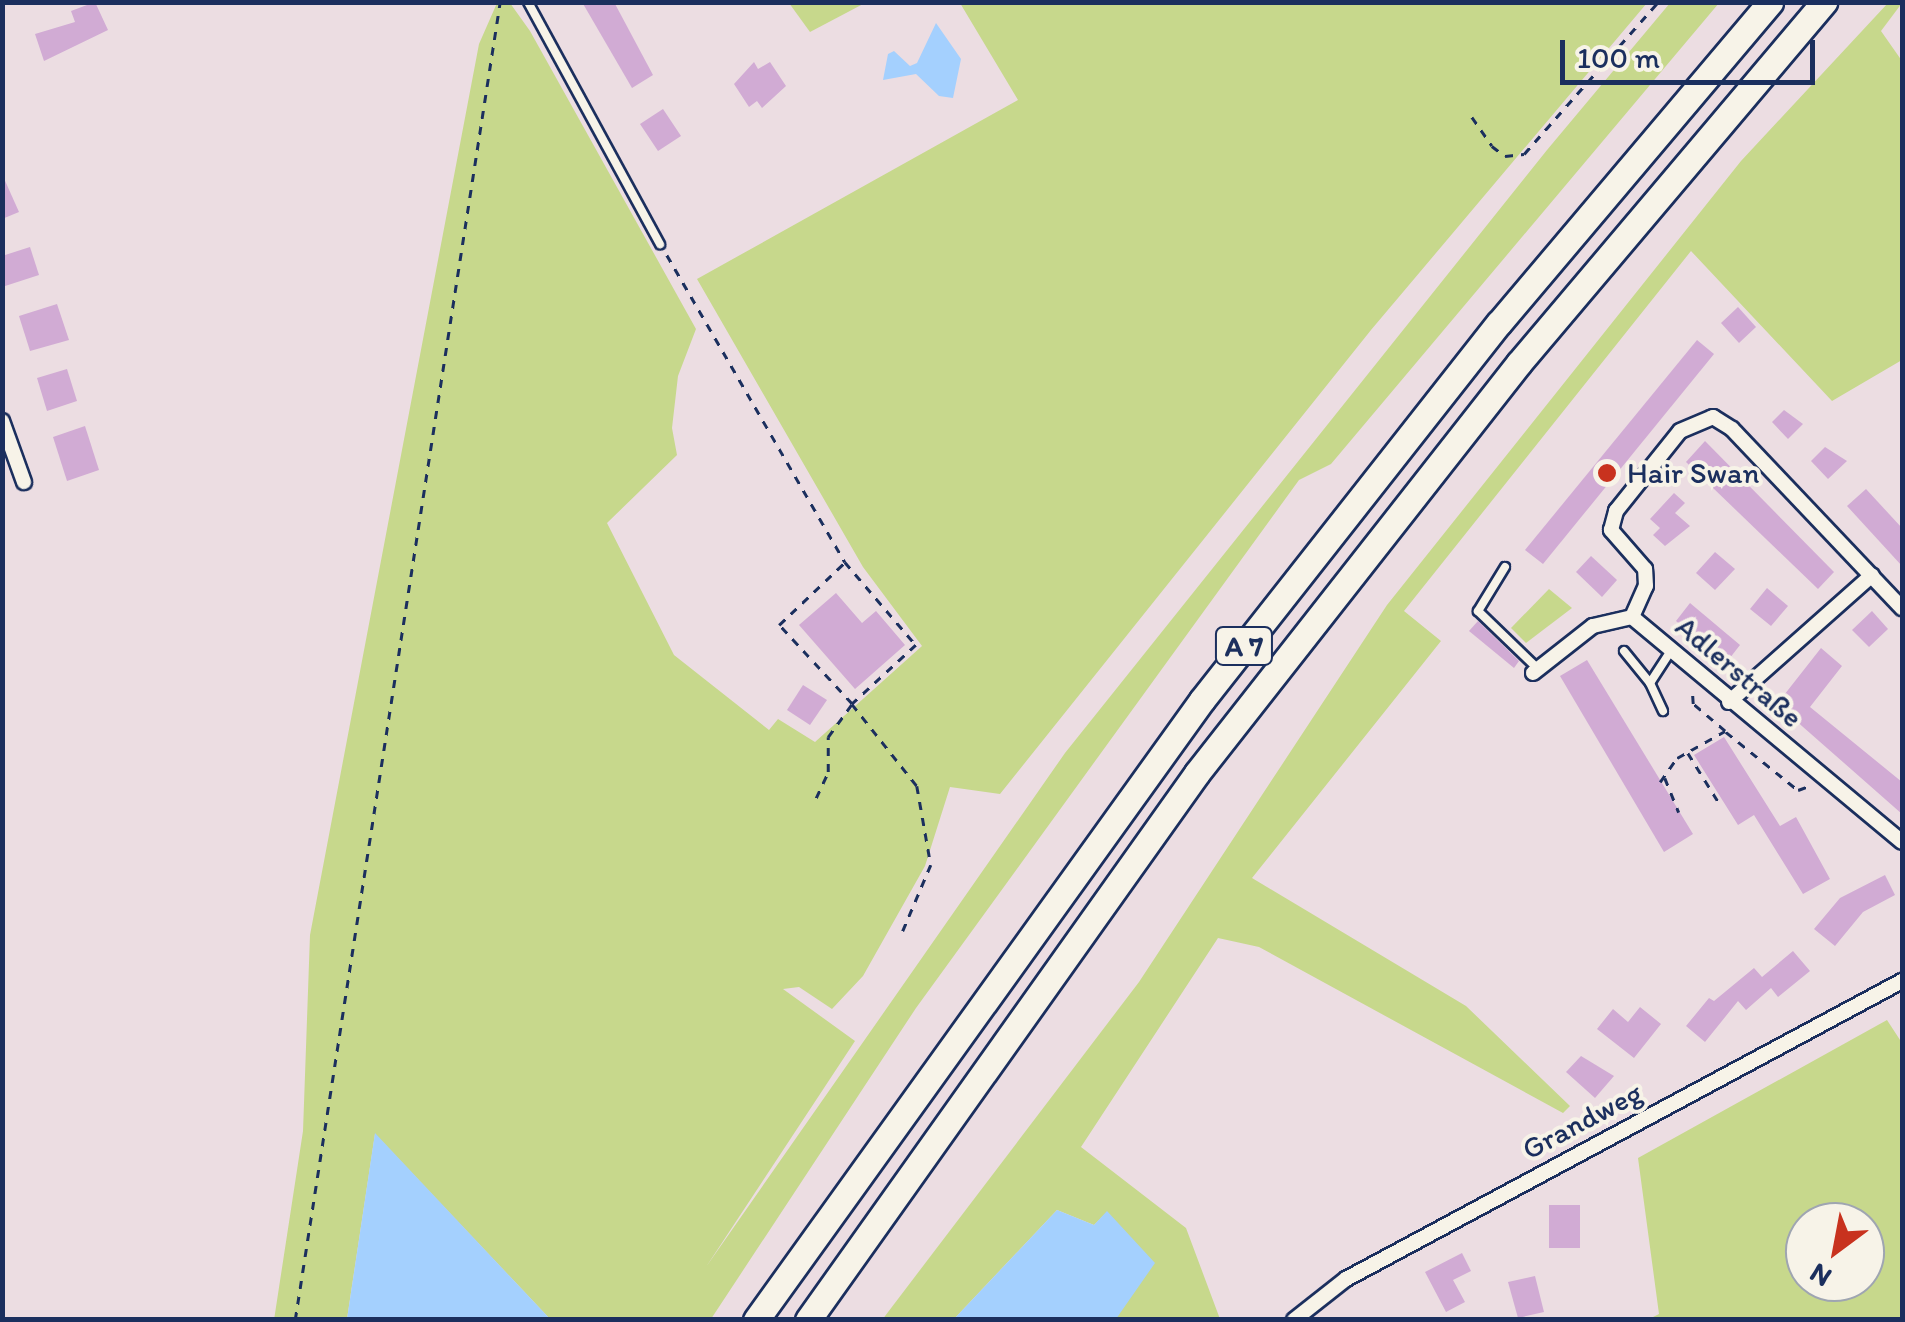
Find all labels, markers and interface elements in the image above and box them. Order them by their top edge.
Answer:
scale bar [1565,20,1820,82]
text: 100 m [1577,39,1660,76]
place label: Hair Swan [1627,455,1758,491]
marker: Hair Swan [1596,462,1618,484]
street label: Adlerstraße [1668,609,1810,735]
road number: A 7 [1214,623,1274,669]
street label: Grandweg [1516,1074,1648,1168]
north arrow [1785,1202,1885,1302]
text: N [1803,1256,1837,1295]

